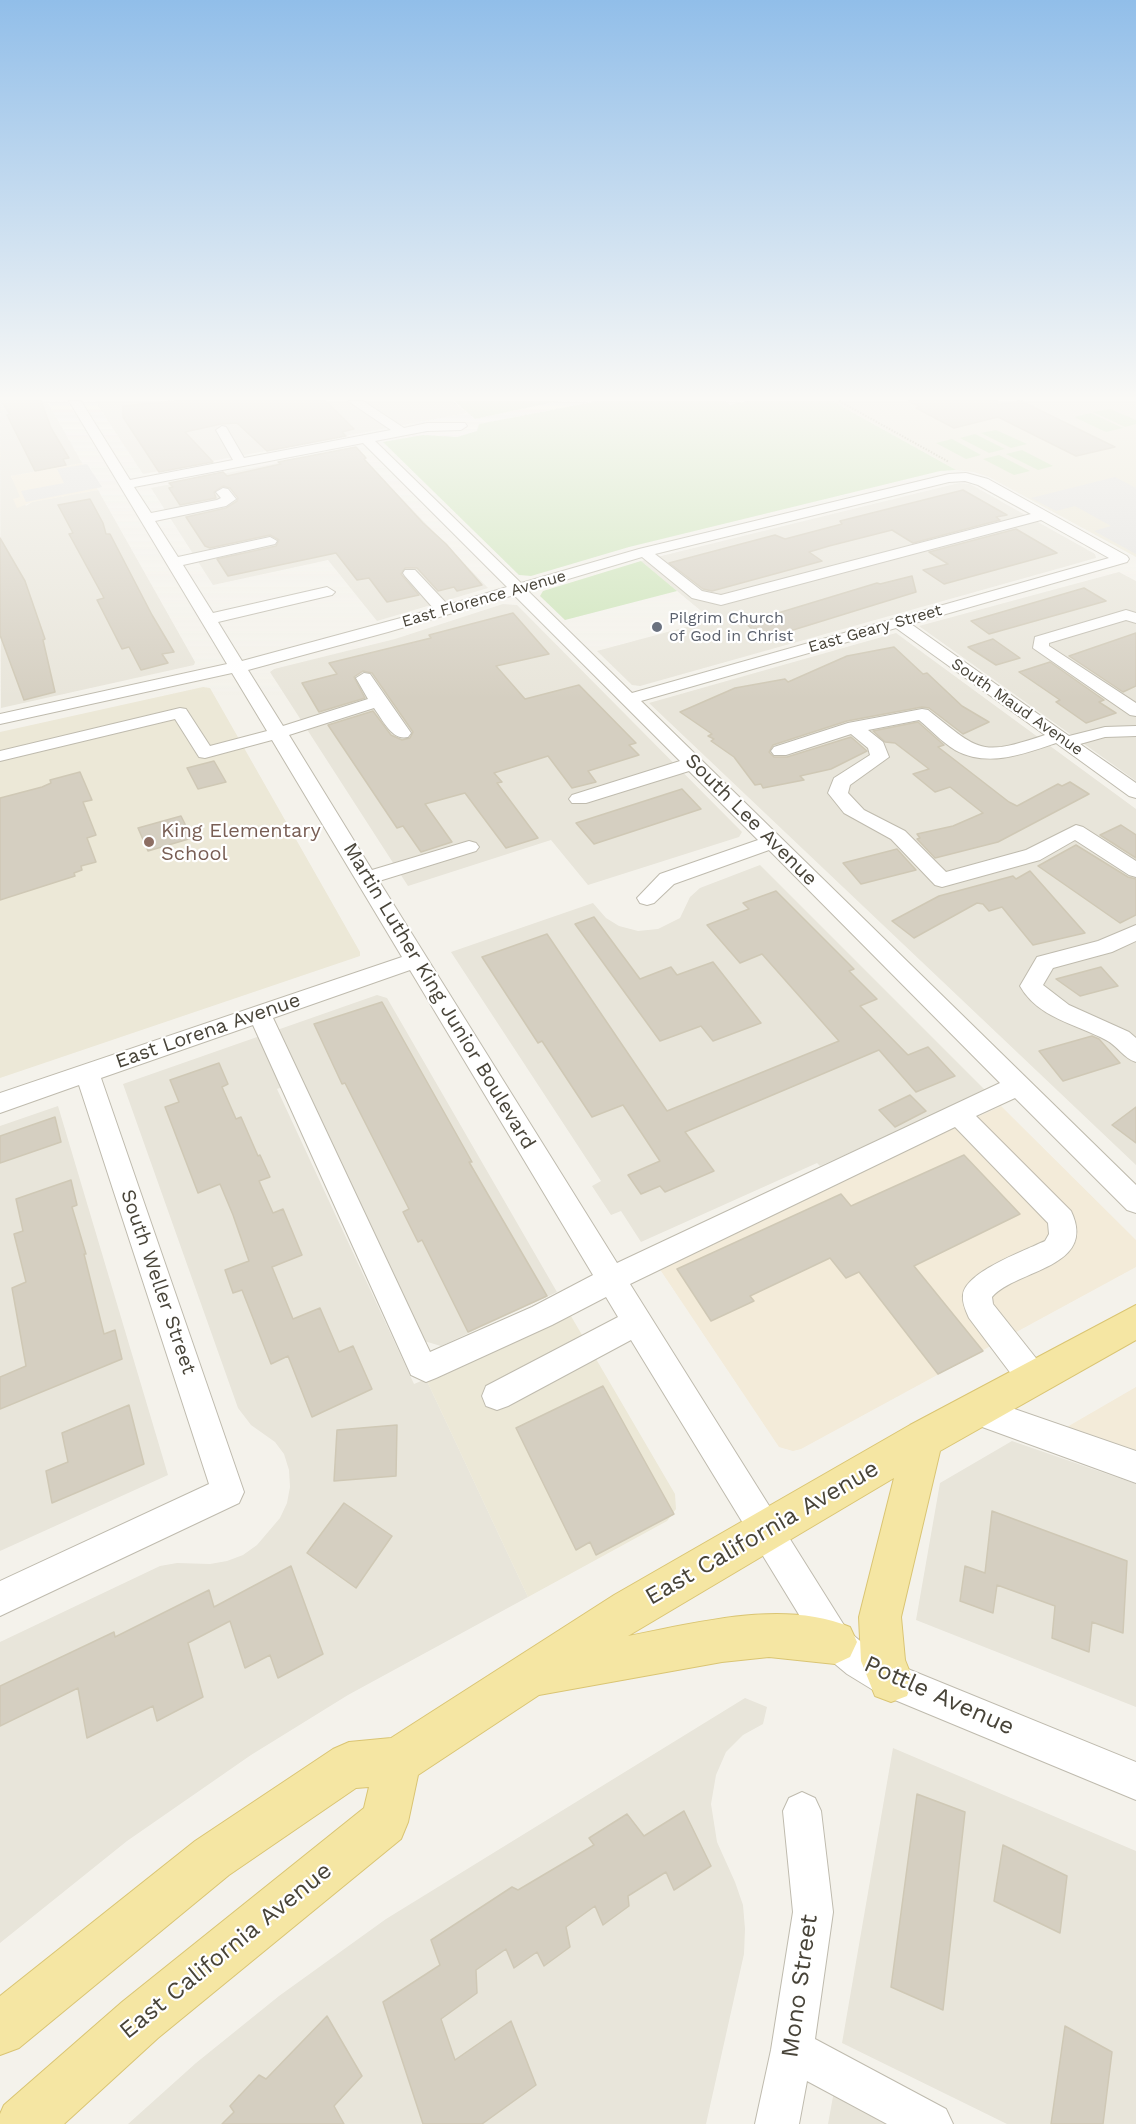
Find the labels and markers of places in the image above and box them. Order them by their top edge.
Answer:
place label: Pilgrim Church of God in Christ [669,608,793,646]
marker: Pilgrim Church of God in Christ [650,620,664,634]
place label: King Elementary School [161,819,321,866]
marker: King Elementary School [142,835,156,849]

